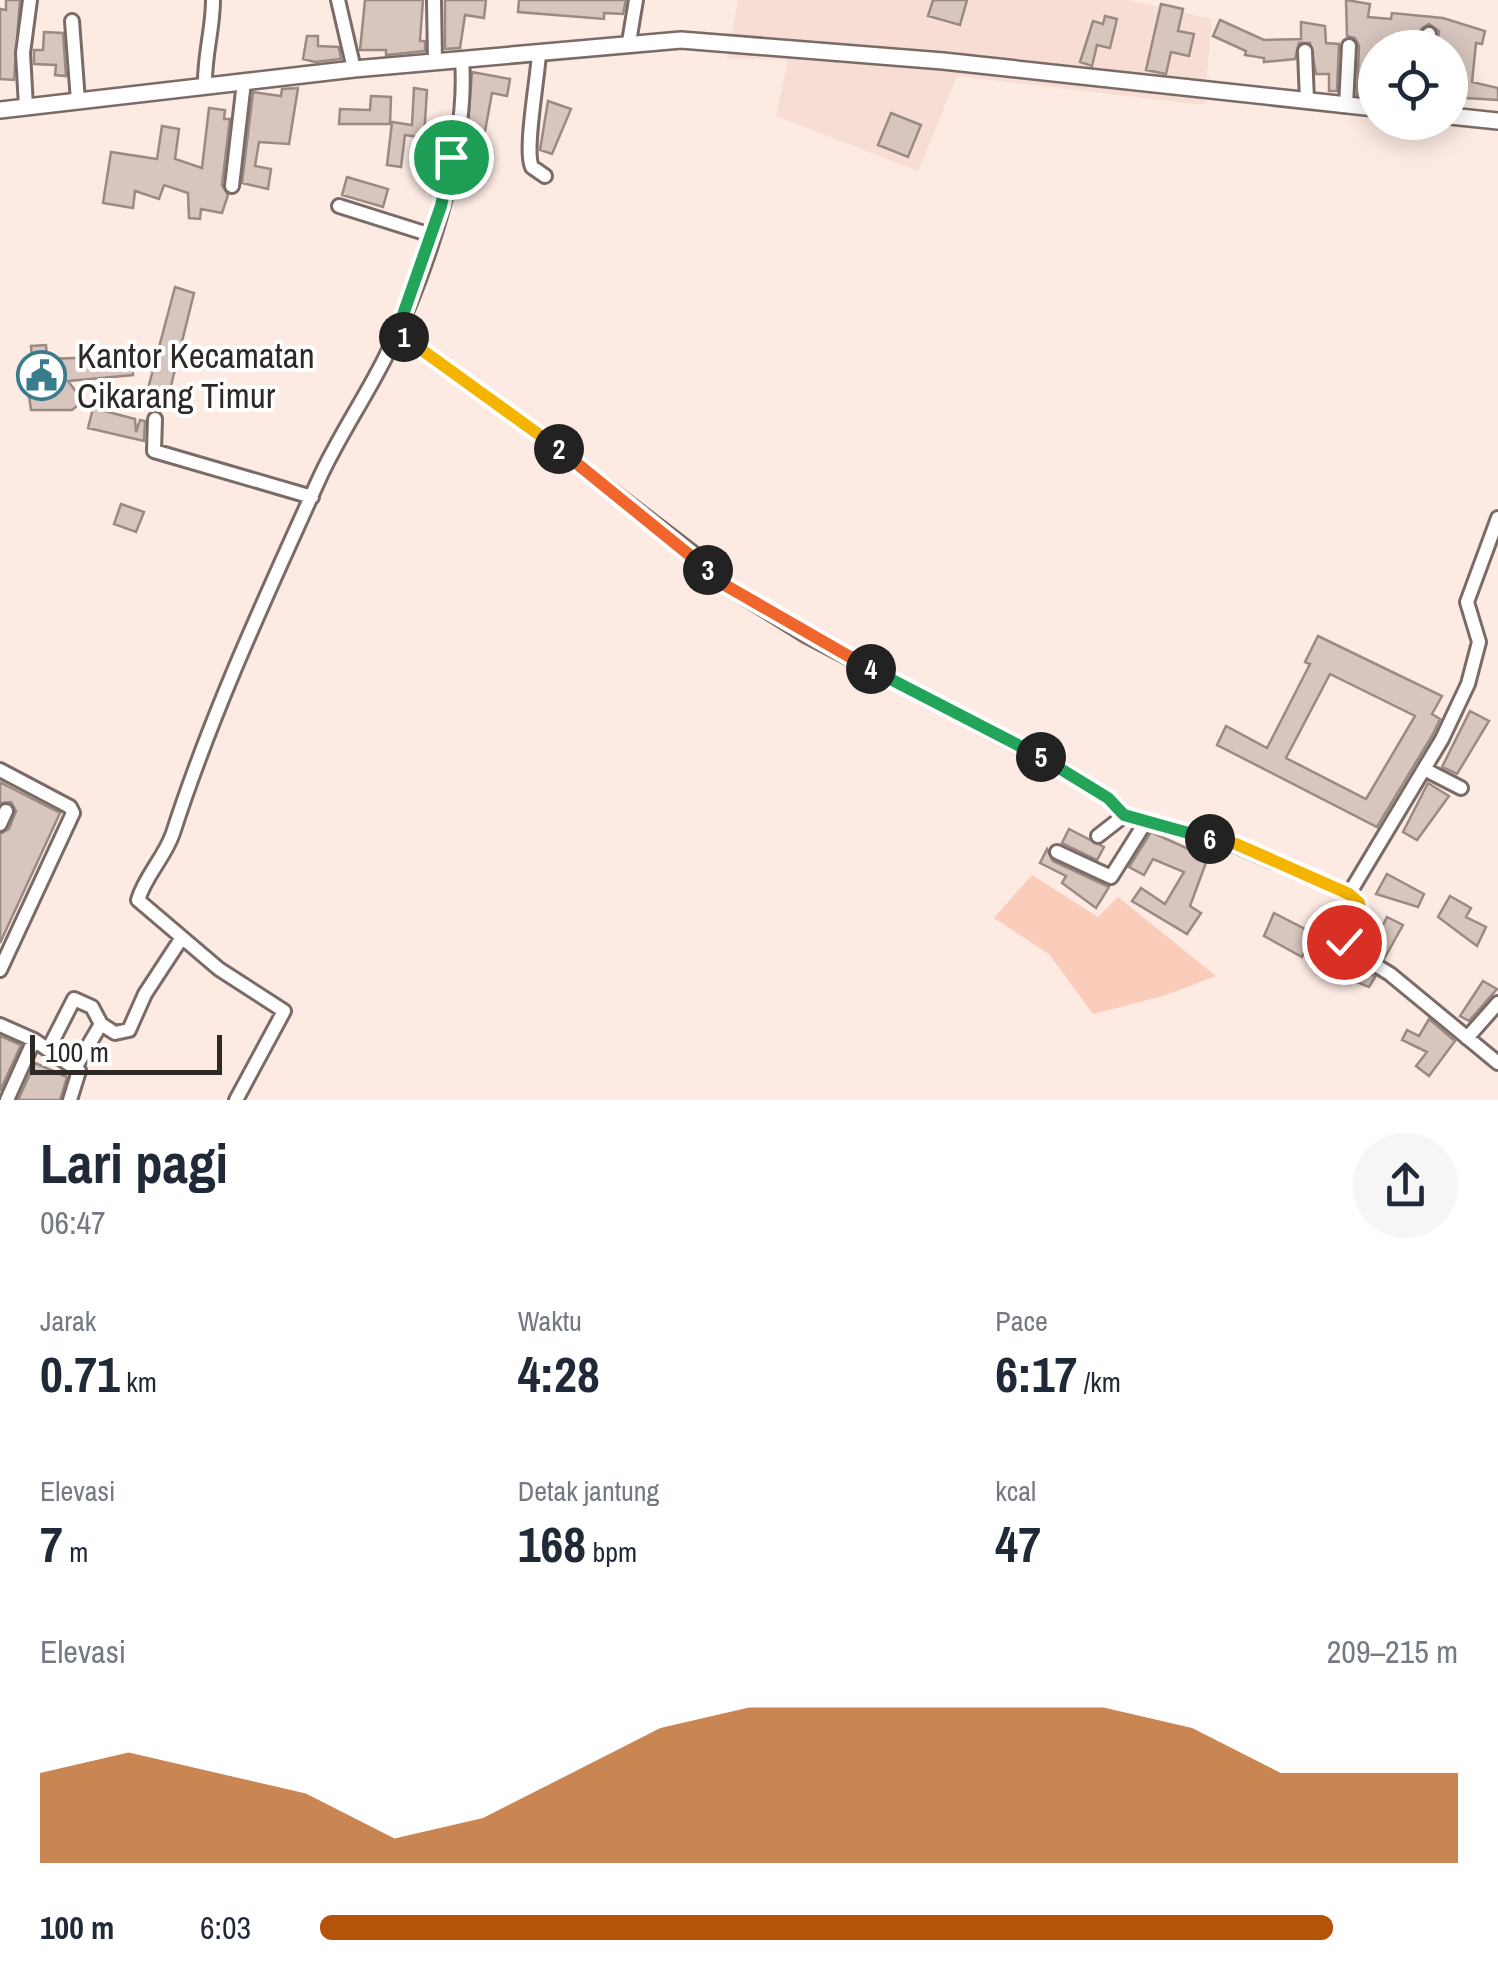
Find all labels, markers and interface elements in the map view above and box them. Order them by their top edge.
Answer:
map controls [1358,30,1468,140]
button: locate [1358,30,1468,140]
pin [409,115,494,200]
icon: arrive [424,130,479,185]
pin: 1 [379,312,429,362]
text: 1 [398,318,410,356]
place label: Kantor Kecamatan Cikarang Timur [77,332,315,419]
public building icon: Kantor Kecamatan Cikarang Timur [16,349,68,401]
pin: 2 [534,424,584,474]
text: 2 [553,430,565,468]
pin: 3 [683,545,733,595]
text: 3 [702,551,714,589]
pin: 4 [846,644,896,694]
text: 4 [865,650,877,688]
pin: 5 [1016,732,1066,782]
text: 5 [1035,738,1047,776]
pin: 6 [1185,814,1235,864]
text: 6 [1204,820,1216,858]
pin [1302,900,1387,985]
icon: check [1317,915,1372,970]
scale bar [30,1030,222,1074]
text: 100 m [45,1033,109,1071]
text: Lari pagi [40,1126,228,1200]
button: share [1353,1133,1458,1238]
text: 06:47 [40,1201,106,1244]
text: Jarak [40,1302,96,1340]
text: Waktu [518,1302,582,1340]
text: Pace [995,1302,1048,1340]
text: 0.71 [40,1340,120,1408]
text: 4:28 [518,1340,600,1408]
text: 6:17 [995,1340,1077,1408]
text: km [120,1363,157,1401]
text: /km [1077,1363,1121,1401]
text: Elevasi [40,1472,115,1510]
text: Detak jantung [518,1472,659,1510]
text: kcal [995,1472,1036,1510]
text: 7 [40,1510,63,1578]
text: 168 [518,1510,586,1578]
text: 47 [995,1510,1041,1578]
text: m [63,1533,88,1571]
text: bpm [586,1533,637,1571]
text: Elevasi [40,1630,126,1673]
text: 209–215 m [1327,1630,1458,1673]
text: 100 m [40,1906,114,1949]
text: 6:03 [200,1906,251,1949]

